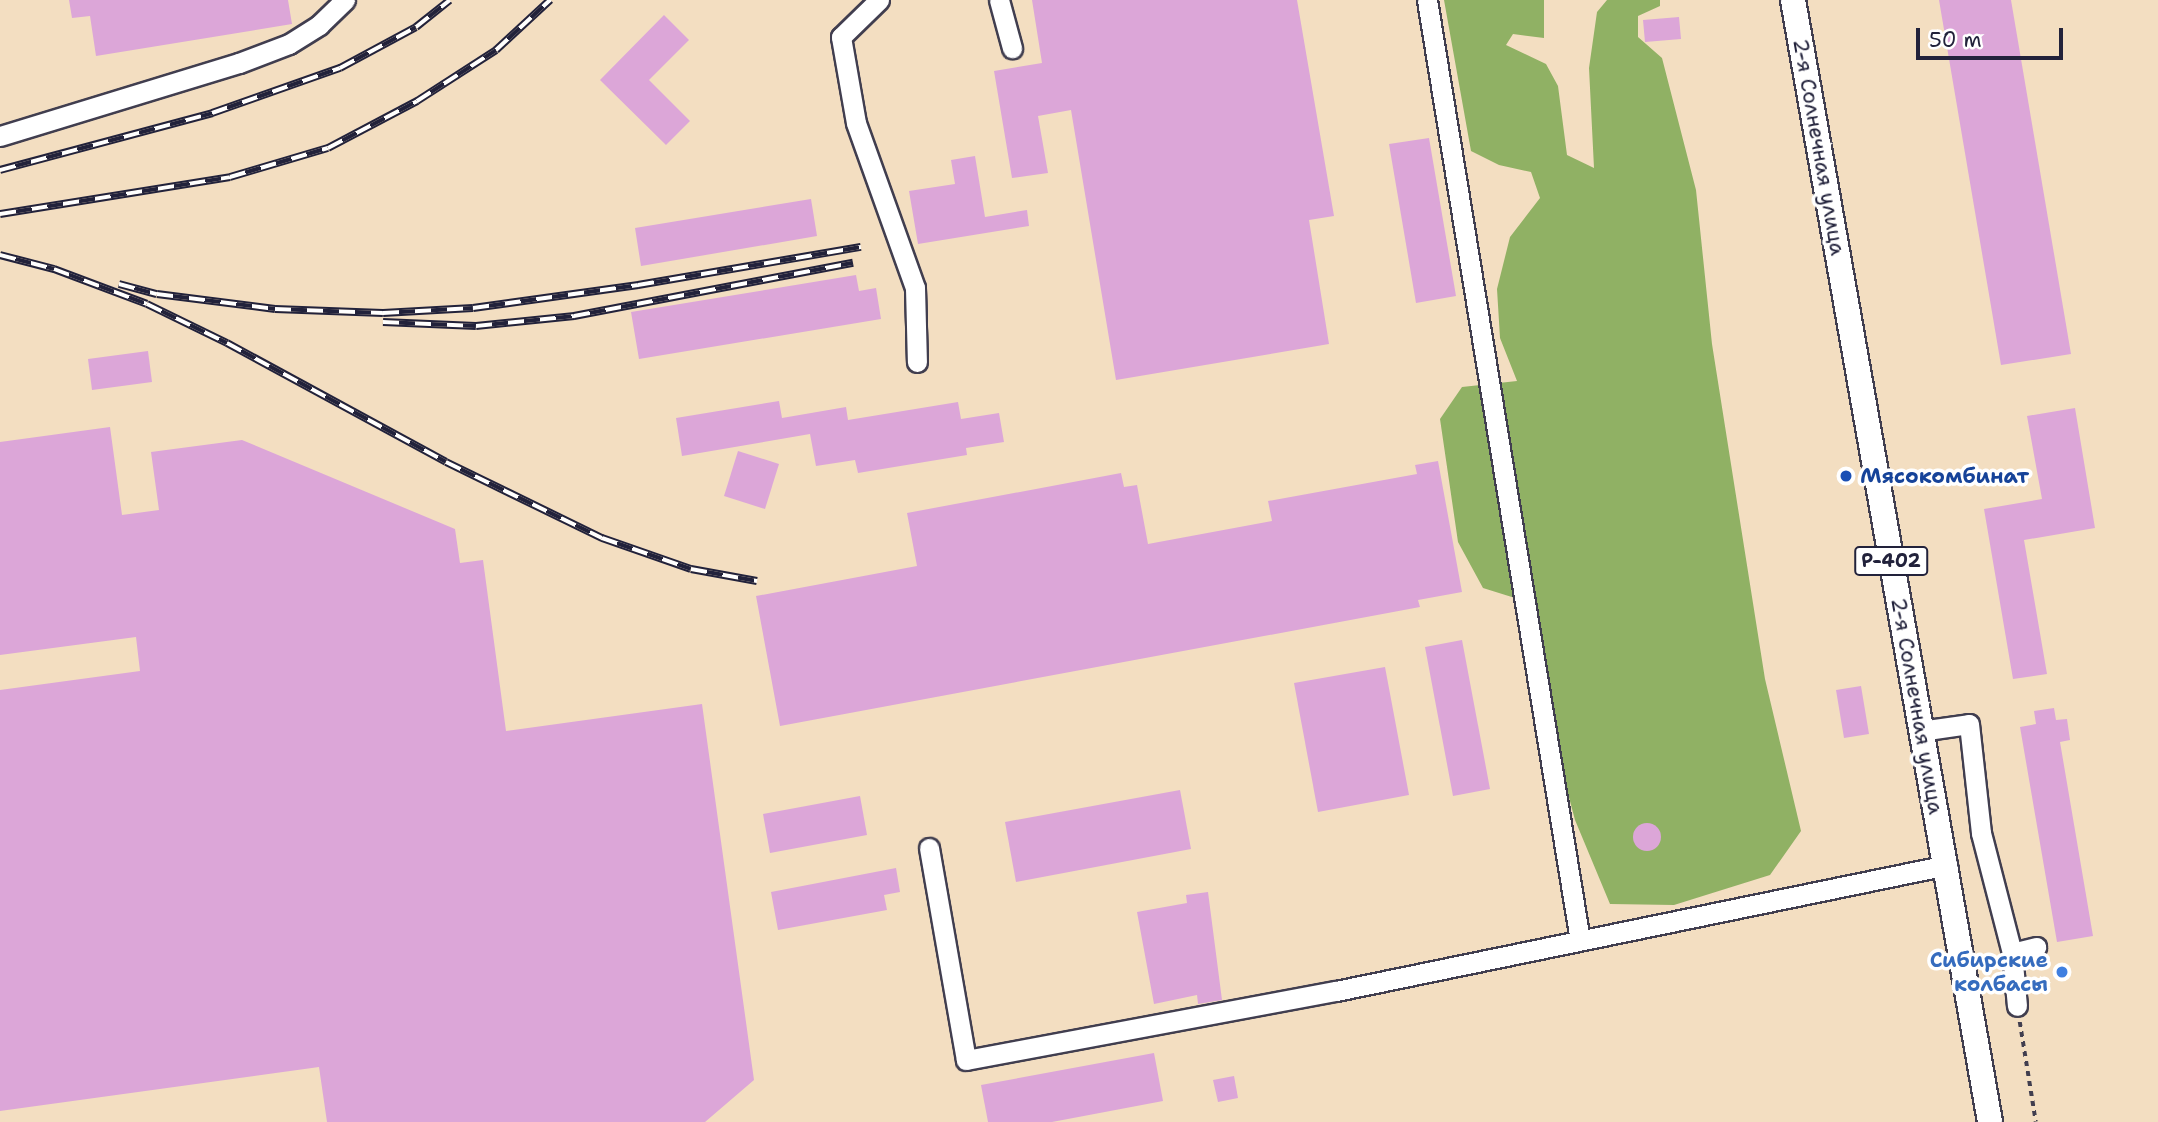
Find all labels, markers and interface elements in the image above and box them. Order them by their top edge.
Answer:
scale bar [1920,14,2067,58]
text: 50 m [1929,26,1982,54]
street label: 2-я Солнечная улица [1788,37,1850,257]
place label: Мясокомбинат [1860,463,2029,489]
marker: Мясокомбинат [1838,468,1854,484]
road number: Р-402 [1853,546,1930,576]
street label: 2-я Солнечная улица [1886,596,1948,816]
place label: Сибирские колбасы [1930,947,2048,997]
marker: Сибирские колбасы [2054,964,2070,980]

